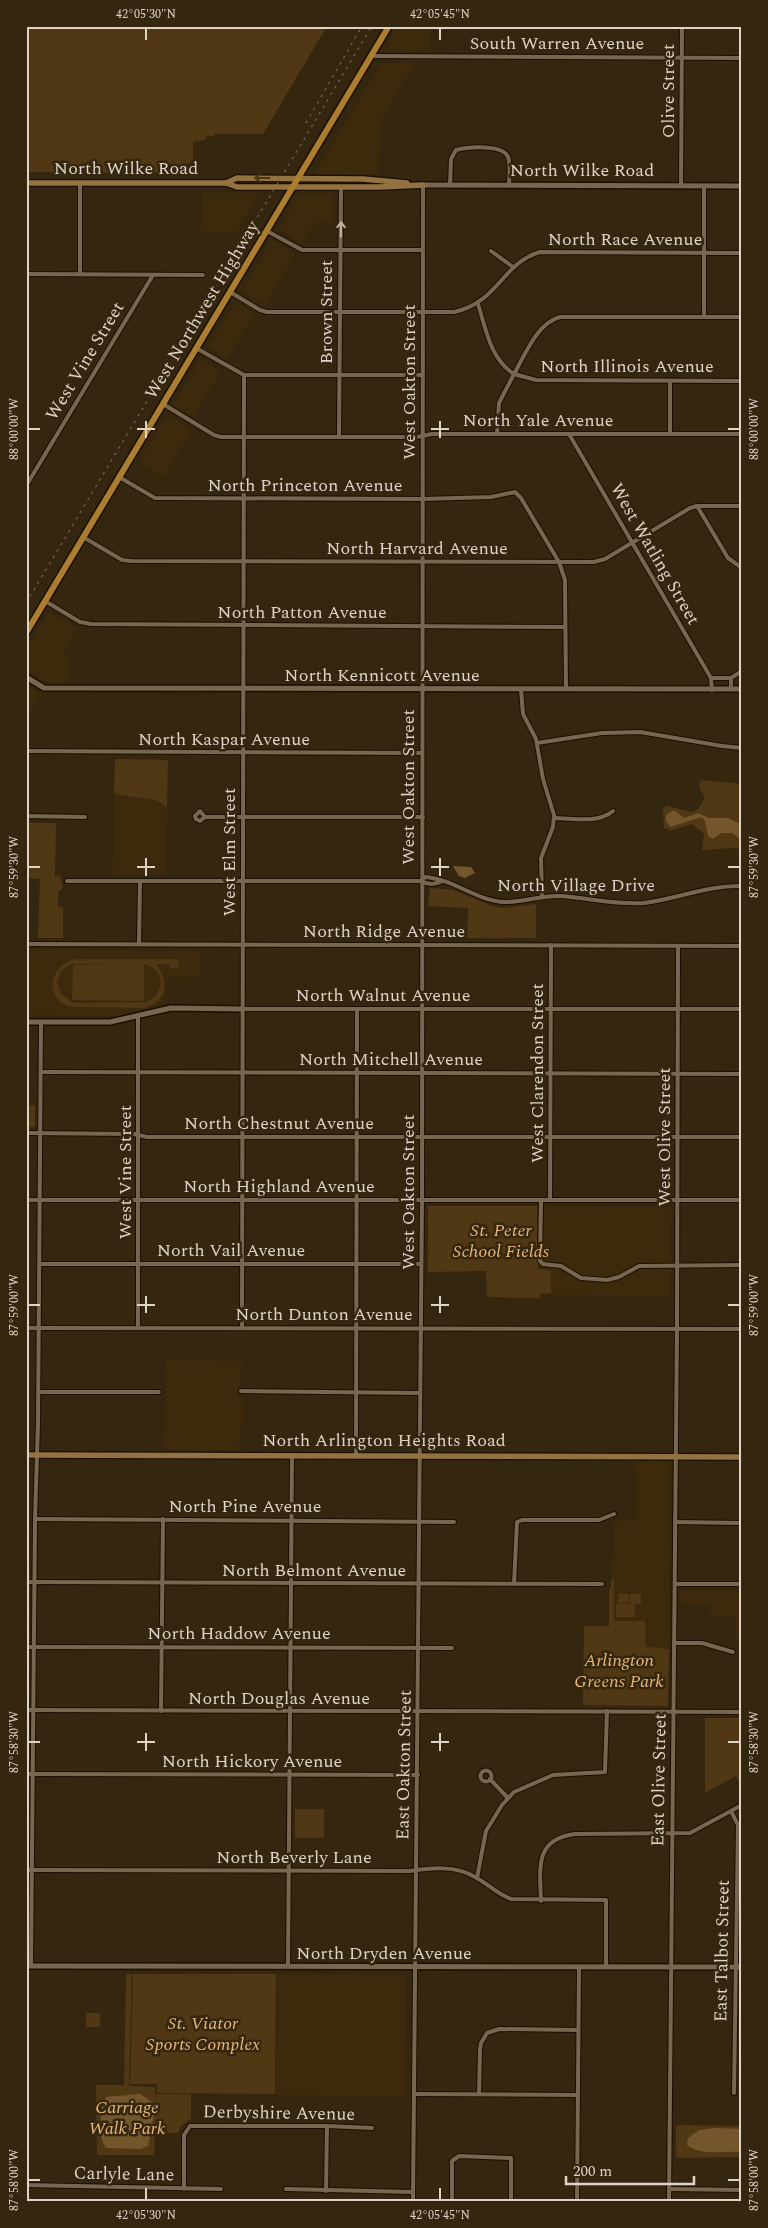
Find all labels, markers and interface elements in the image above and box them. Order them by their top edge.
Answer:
text: 42°05'30"N [116,5,176,24]
text: 42°05'45"N [410,5,470,24]
street label: South Warren Avenue [470,30,644,57]
street label: Olive Street [655,44,682,138]
street label: North Wilke Road [54,155,198,182]
street label: North Wilke Road [510,157,654,184]
one-way arrow [254,174,270,183]
street label: West Northwest Highway [138,214,267,404]
one-way arrow [336,221,345,237]
street label: North Race Avenue [548,226,702,253]
street label: Brown Street [313,260,340,364]
street label: West Vine Street [39,296,131,426]
street label: West Oakton Street [396,304,423,460]
street label: North Illinois Avenue [540,353,714,380]
text: 88°00'00"W [5,398,24,460]
text: 88°00'00"W [745,398,764,460]
street label: North Yale Avenue [463,407,613,434]
street label: North Princeton Avenue [208,472,402,499]
street label: West Watling Street [603,478,707,630]
street label: North Harvard Avenue [326,535,508,562]
street label: North Patton Avenue [217,599,387,626]
street label: North Kennicott Avenue [284,662,480,689]
street label: West Oakton Street [395,709,422,865]
street label: North Kaspar Avenue [138,726,310,753]
street label: West Elm Street [216,788,243,916]
text: 87°59'30"W [5,836,24,898]
text: 87°59'30"W [745,836,764,898]
street label: North Village Drive [497,872,655,899]
street label: North Ridge Avenue [303,918,465,945]
street label: North Walnut Avenue [296,982,470,1009]
street label: West Clarendon Street [524,983,551,1163]
street label: North Mitchell Avenue [299,1046,483,1073]
street label: West Olive Street [651,1067,678,1207]
street label: West Vine Street [112,1105,139,1239]
street label: North Chestnut Avenue [184,1110,374,1137]
street label: West Oakton Street [395,1114,422,1270]
street label: North Highland Avenue [183,1173,375,1200]
park label: St. Peter School Fields [453,1217,550,1265]
street label: North Vail Avenue [157,1237,305,1264]
text: 87°59'00"W [5,1274,24,1336]
text: 87°59'00"W [745,1274,764,1336]
street label: North Dunton Avenue [235,1301,413,1328]
street label: North Arlington Heights Road [262,1427,506,1454]
street label: North Pine Avenue [169,1493,321,1520]
street label: North Belmont Avenue [222,1557,406,1584]
street label: North Haddow Avenue [147,1620,331,1647]
park label: Arlington Greens Park [574,1647,664,1695]
street label: North Douglas Avenue [188,1685,370,1712]
street label: East Oakton Street [389,1690,419,1840]
text: 87°58'30"W [5,1711,24,1773]
text: 87°58'30"W [745,1711,764,1773]
street label: East Olive Street [644,1713,674,1847]
street label: North Hickory Avenue [162,1748,342,1775]
street label: North Beverly Lane [216,1844,372,1871]
street label: East Talbot Street [707,1880,737,2022]
street label: North Dryden Avenue [296,1940,472,1967]
park label: St. Viator Sports Complex [146,2010,260,2058]
park label: Carriage Walk Park [89,2094,166,2142]
street label: Derbyshire Avenue [203,2098,355,2128]
text: 87°58'00"W [5,2149,24,2211]
text: 87°58'00"W [745,2149,764,2211]
scale bar [566,2153,693,2185]
street label: Carlyle Lane [73,2160,175,2188]
text: 200 m [573,2160,612,2183]
text: 42°05'30"N [116,2206,176,2225]
text: 42°05'45"N [410,2206,470,2225]

